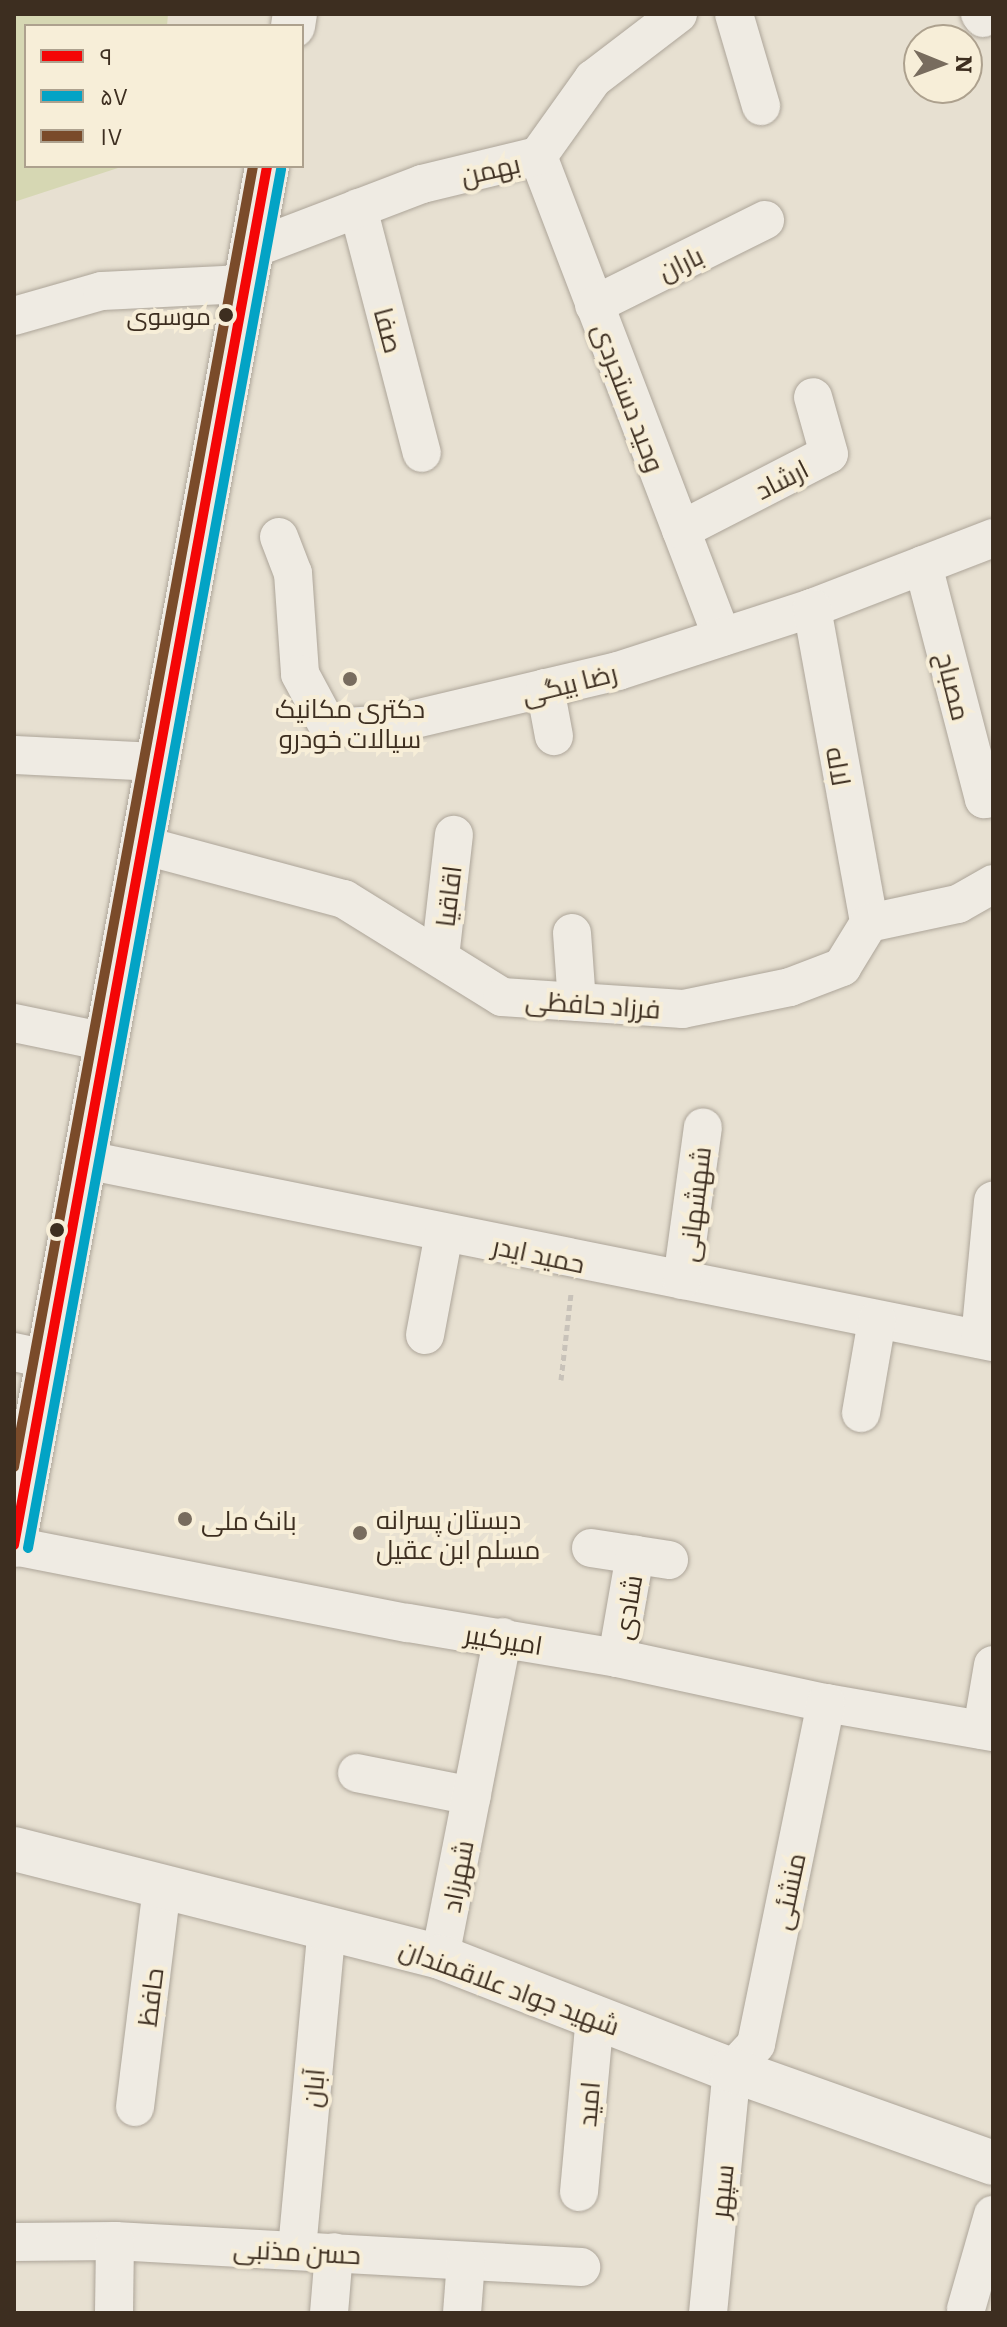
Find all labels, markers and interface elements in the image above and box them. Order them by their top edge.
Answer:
legend [24,24,304,168]
north arrow [903,24,983,104]
text: ۹ [100,37,112,72]
text: N [949,55,982,74]
text: ۵۷ [100,77,128,112]
text: ۱۷ [100,117,122,152]
street label: بهمن [457,146,523,190]
street label: باران [653,238,707,286]
place label: موسوی [126,301,211,329]
street label: صفا [369,304,411,356]
marker: موسوی [218,307,234,323]
street label: وحید دستجردی [587,318,673,476]
street label: ارشاد [749,451,813,505]
street label: مصباح [931,649,979,723]
street label: رضا بیگی [518,655,620,709]
marker: دکتری مکانیک سیالات خودرو [341,670,359,688]
place label: دکتری مکانیک سیالات خودرو [275,691,425,752]
street label: لاله [821,744,859,788]
street label: اقاقیا [428,864,466,928]
street label: فرزاد حافظی [524,983,662,1023]
street label: شهشهانی [670,1145,716,1263]
unlabelled marker [49,1222,65,1238]
street label: حمید ایدر [490,1228,588,1278]
place label: دبستان پسرانه مسلم ابن عقیل [376,1502,541,1564]
place label: بانک ملی [201,1503,297,1535]
marker: بانک ملی [176,1510,194,1528]
marker: دبستان پسرانه مسلم ابن عقیل [351,1524,369,1542]
street label: شادی [605,1572,647,1642]
street label: امیرکبیر [463,1616,545,1660]
street label: شهرزاد [434,1837,478,1915]
street label: منشئی [764,1850,810,1932]
street label: شهید جواد علاقمندان [396,1932,624,2040]
street label: حافظ [130,1966,168,2028]
street label: آبان [295,2067,329,2109]
street label: امید [569,2080,605,2128]
street label: سپهر [702,2162,738,2220]
street label: حسن مذنبی [232,2231,362,2269]

